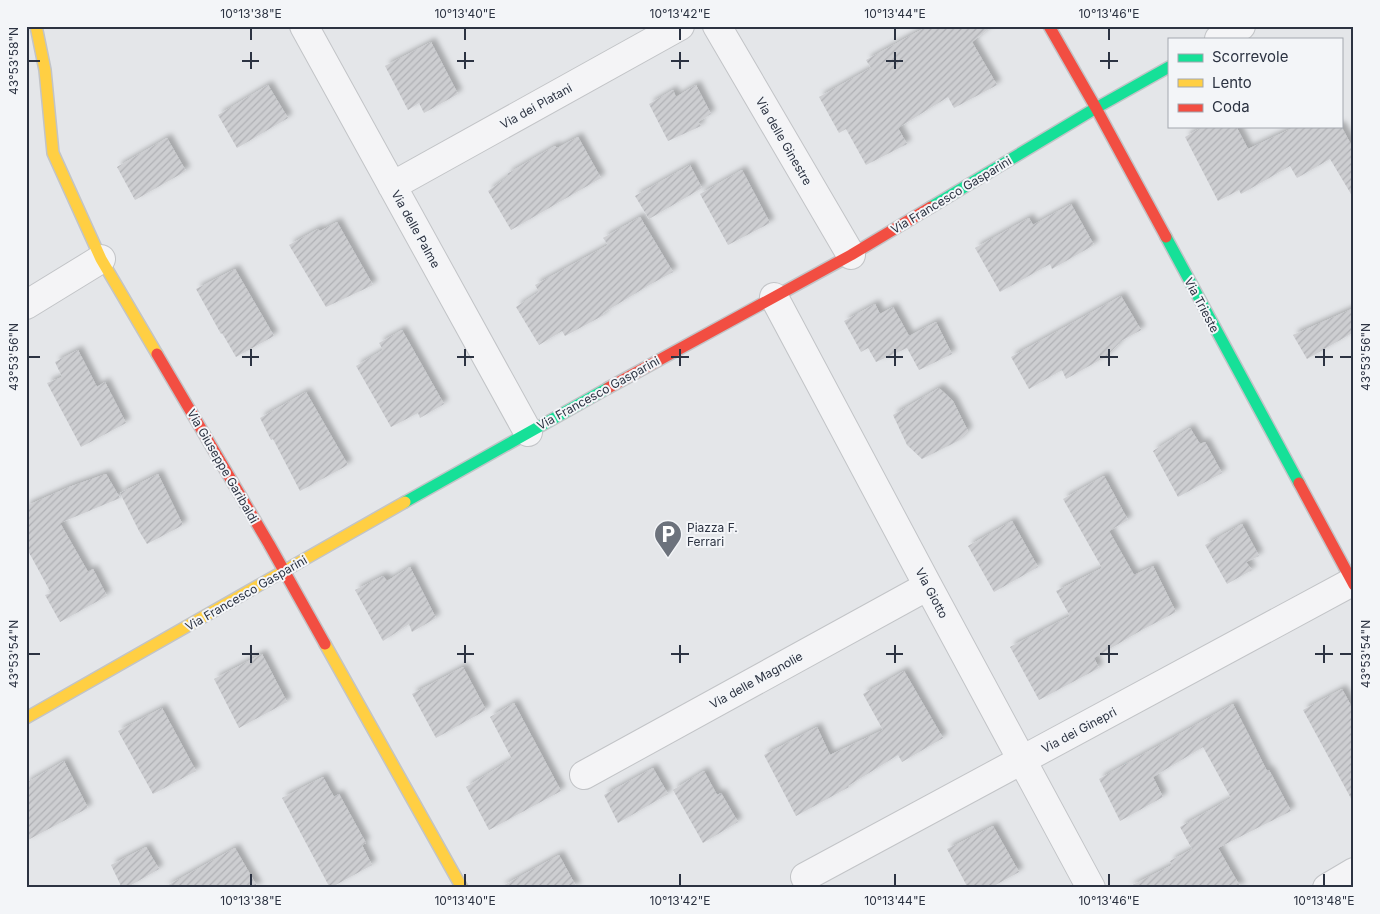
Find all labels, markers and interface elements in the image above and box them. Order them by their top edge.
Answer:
text: 10°13'38"E [220,6,282,21]
text: 10°13'40"E [434,6,496,21]
text: 10°13'42"E [650,6,710,21]
text: 10°13'44"E [864,6,926,21]
text: 10°13'46"E [1078,6,1140,21]
text: 43°53'58"N [6,27,21,95]
legend [1168,38,1342,128]
text: Scorrevole [1212,47,1288,66]
text: Lento [1212,73,1252,92]
street label: Via dei Platani [497,80,575,132]
street label: Via delle Ginestre [753,94,815,188]
text: Coda [1212,97,1250,116]
street label: Via Francesco Gasparini [888,153,1014,237]
street label: Via delle Palme [388,187,444,271]
street label: Via Trieste [1181,275,1223,335]
text: 43°53'56"N [6,323,21,391]
text: 43°53'56"N [1358,323,1373,391]
street label: Via Francesco Gasparini [534,353,662,433]
street label: Via Giuseppe Garibaldi [184,406,262,526]
parking icon: Piazza F. Ferrari [653,519,683,558]
place label: Piazza F. Ferrari [687,520,738,549]
street label: Via Francesco Gasparini [183,552,310,634]
street label: Via Giotto [912,565,952,621]
text: 43°53'54"N [6,620,21,688]
text: 43°53'54"N [1358,620,1373,688]
street label: Via delle Magnolie [707,648,805,712]
street label: Via dei Ginepri [1039,704,1119,756]
text: 10°13'38"E [220,893,282,908]
text: 10°13'40"E [434,893,496,908]
text: 10°13'42"E [650,893,710,908]
text: 10°13'44"E [864,893,926,908]
text: 10°13'46"E [1078,893,1140,908]
text: 10°13'48"E [1293,893,1355,908]

